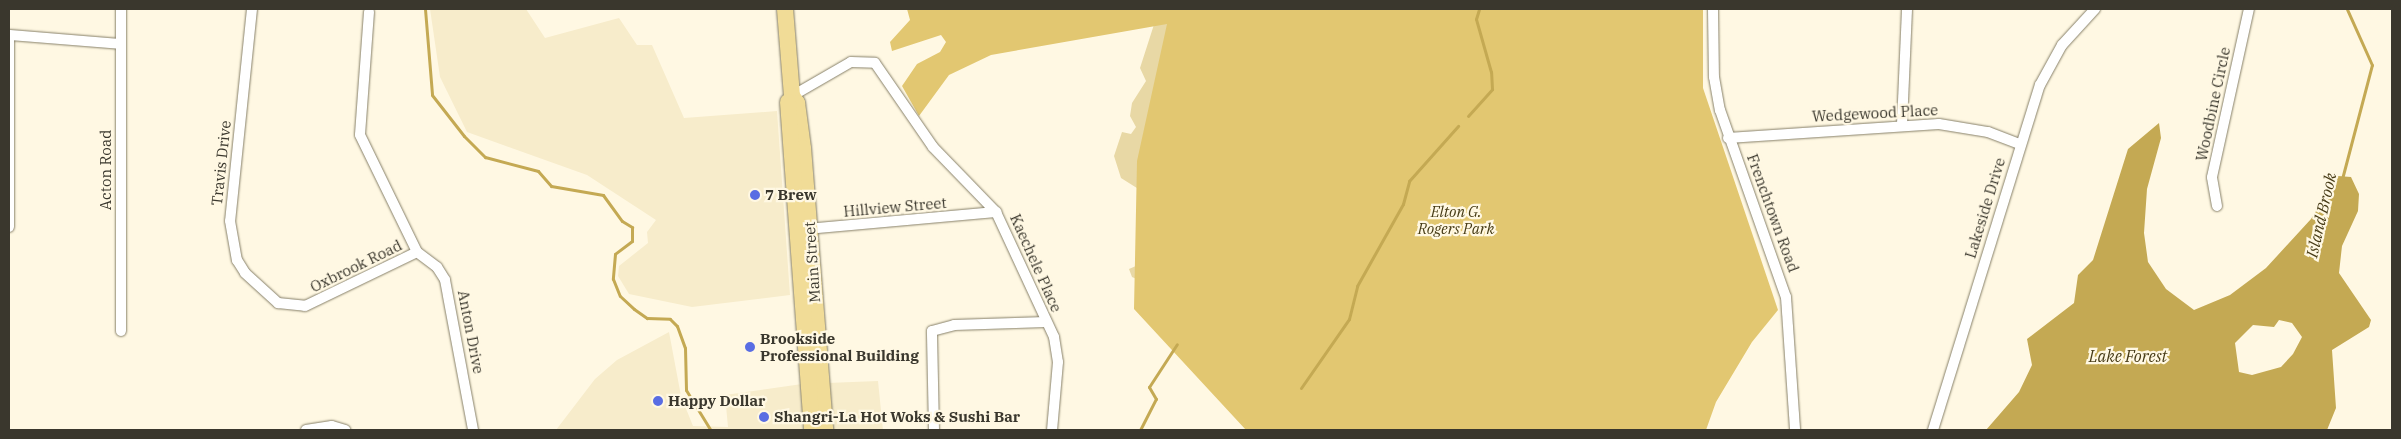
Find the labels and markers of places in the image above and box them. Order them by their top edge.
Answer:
place label: 7 Brew [765,186,817,204]
marker: 7 Brew [749,189,761,201]
place label: Brookside Professional Building [760,329,919,364]
marker: Brookside Professional Building [744,341,756,353]
place label: Happy Dollar [668,392,765,410]
marker: Happy Dollar [652,395,664,407]
place label: Shangri-La Hot Woks & Sushi Bar [774,408,1020,426]
marker: Shangri-La Hot Woks & Sushi Bar [758,411,770,423]

